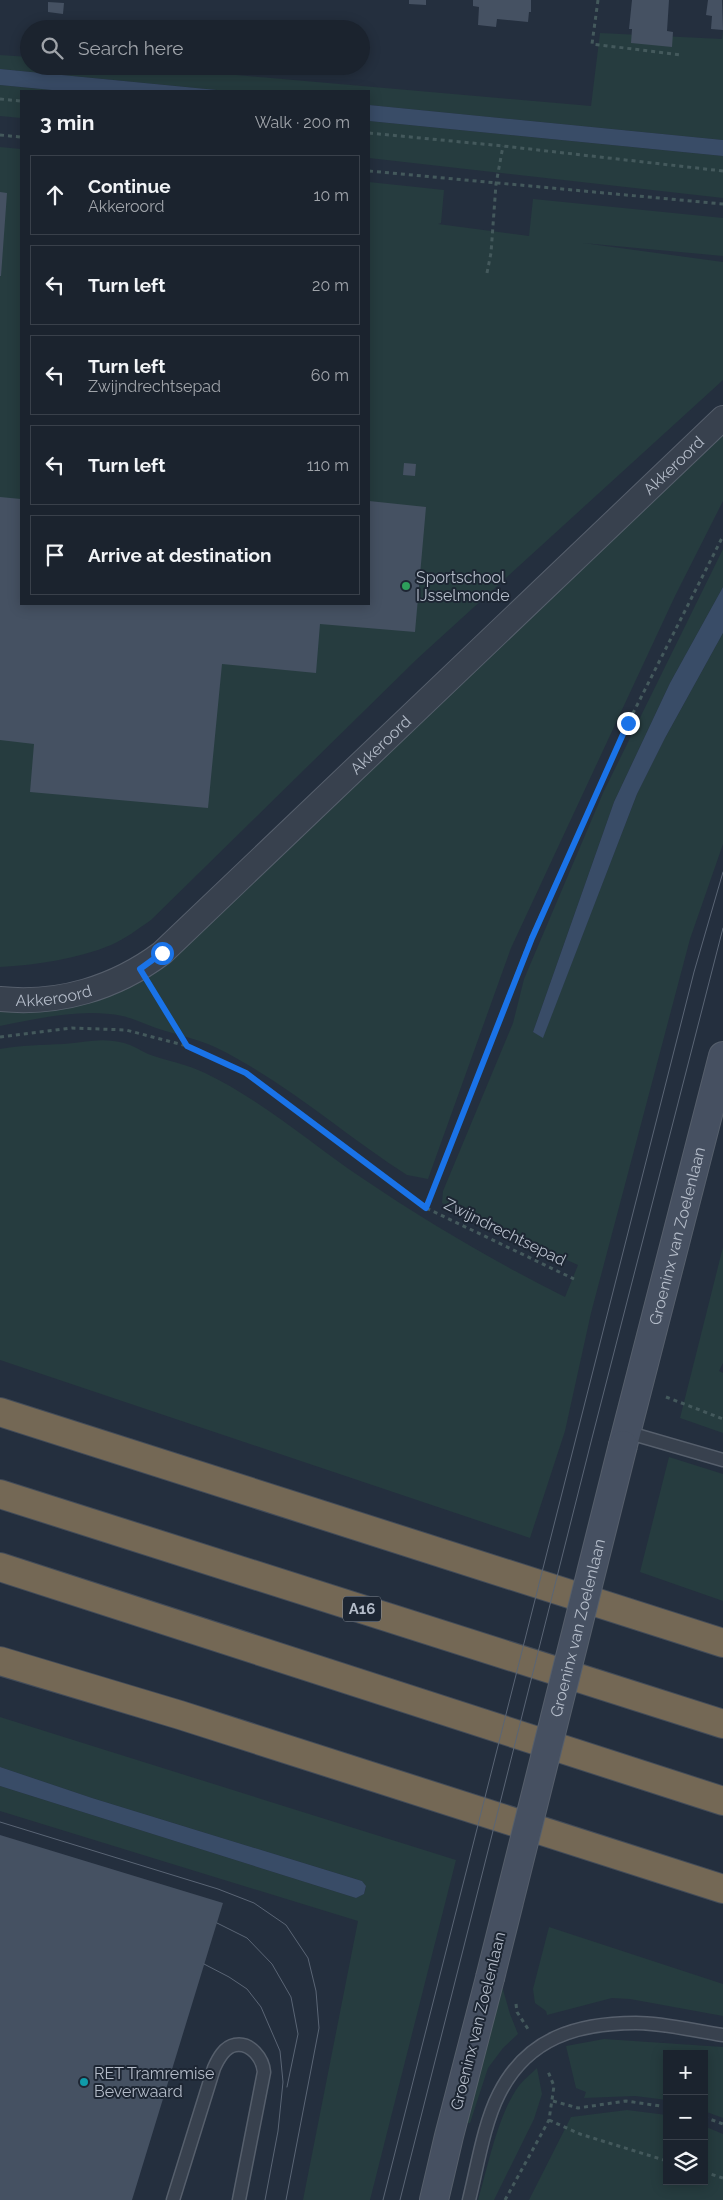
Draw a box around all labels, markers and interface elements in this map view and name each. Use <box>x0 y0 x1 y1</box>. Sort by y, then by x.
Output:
search box <box>20 20 370 75</box>
icon: search <box>38 34 66 62</box>
text: Search here <box>78 37 184 59</box>
text: 3 min <box>40 110 94 135</box>
text: Walk · 200 m <box>255 113 350 132</box>
text: Continue <box>88 175 171 197</box>
icon: ahead <box>41 181 69 209</box>
text: 10 m <box>314 186 349 205</box>
text: Akkeroord <box>88 197 164 216</box>
icon: left <box>41 271 69 299</box>
text: Turn left <box>88 274 165 296</box>
text: 20 m <box>312 276 349 295</box>
text: Turn left <box>88 355 165 377</box>
icon: left <box>41 361 69 389</box>
text: 60 m <box>311 366 349 385</box>
text: Zwijndrechtsepad <box>88 377 221 396</box>
street label: Akkeroord <box>639 432 708 499</box>
icon: left <box>41 451 69 479</box>
text: Turn left <box>88 454 165 476</box>
text: 110 m <box>307 456 349 475</box>
icon: arrive <box>41 541 69 569</box>
text: Arrive at destination <box>88 544 272 566</box>
place label: Sportschool IJsselmonde <box>416 568 510 605</box>
marker: Sportschool IJsselmonde <box>400 580 412 592</box>
street label: Akkeroord <box>346 711 415 778</box>
route end <box>617 712 640 735</box>
route start <box>151 942 174 965</box>
street label: Akkeroord <box>16 981 94 1010</box>
street label: Groeninx van Zoelenlaan <box>645 1145 709 1327</box>
street label: Zwijndrechtsepad <box>441 1194 569 1270</box>
street label: Groeninx van Zoelenlaan <box>546 1537 609 1719</box>
road number: A16 <box>343 1596 381 1622</box>
street label: Groeninx van Zoelenlaan <box>447 1930 509 2112</box>
map controls <box>663 2050 708 2185</box>
button: + <box>663 2050 708 2095</box>
place label: RET Tramremise Beverwaard <box>94 2064 215 2101</box>
marker: RET Tramremise Beverwaard <box>78 2076 90 2088</box>
button: − <box>663 2095 708 2140</box>
button: layers <box>663 2140 708 2185</box>

